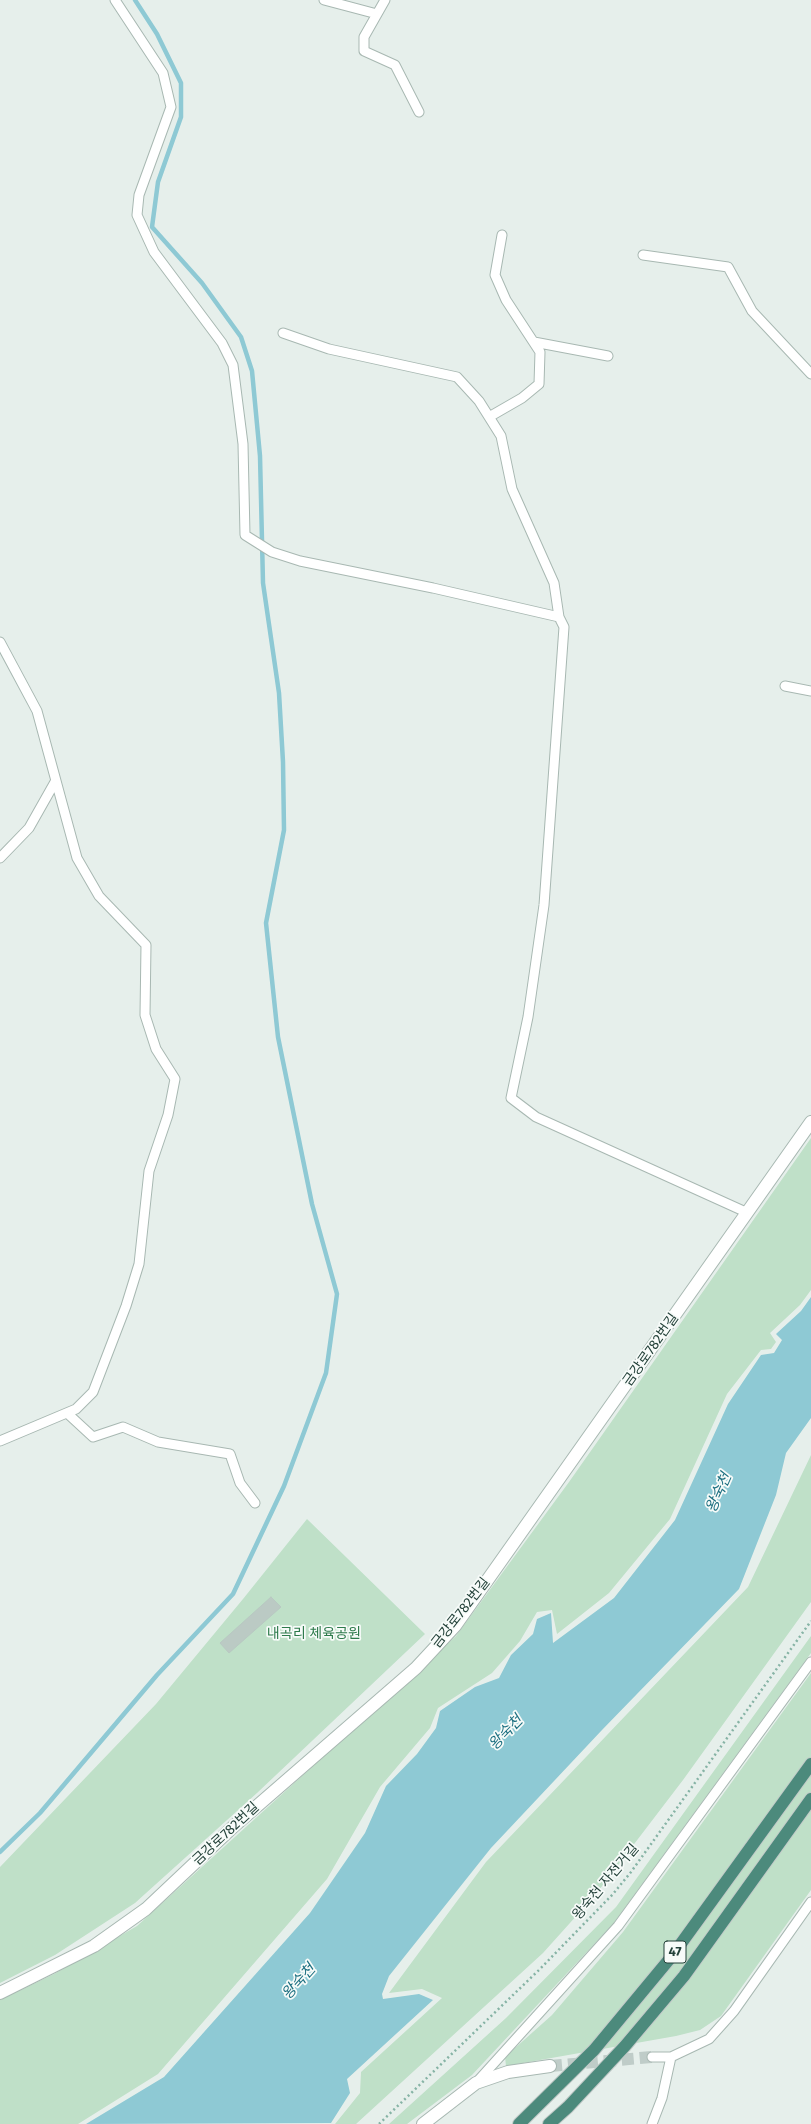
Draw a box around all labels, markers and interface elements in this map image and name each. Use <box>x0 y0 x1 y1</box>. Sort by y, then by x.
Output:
street label: 금강로782번길 <box>620 1310 682 1390</box>
water label: 왕숙천 <box>702 1470 736 1516</box>
street label: 금강로782번길 <box>428 1574 494 1652</box>
park label: 내곡리 체육공원 <box>267 1626 361 1642</box>
water label: 왕숙천 <box>485 1712 527 1754</box>
street label: 금강로782번길 <box>189 1799 263 1869</box>
street label: 왕숙천 자전거길 <box>569 1841 643 1923</box>
road number: 47 <box>664 1941 686 1963</box>
water label: 왕숙천 <box>278 1961 320 2003</box>

